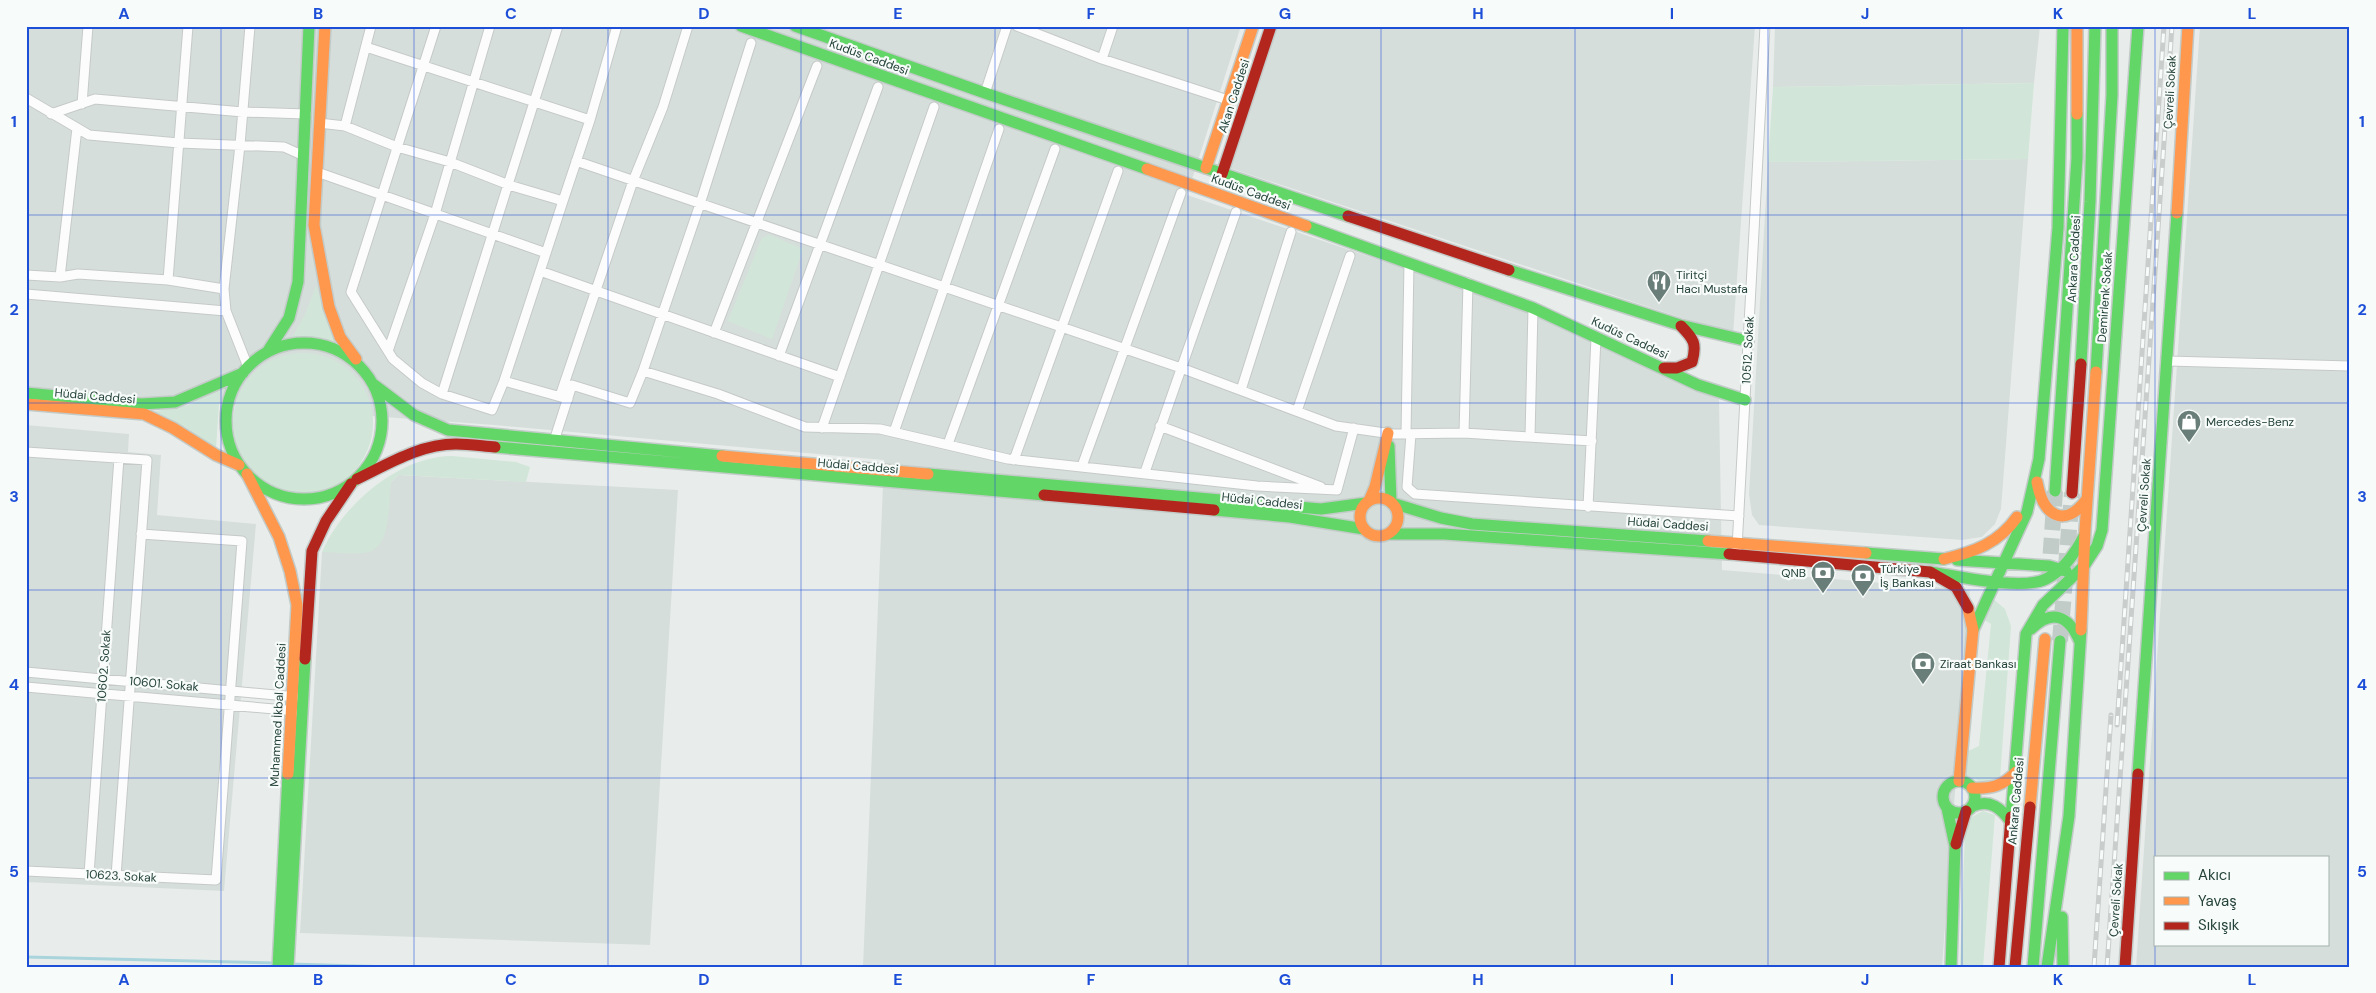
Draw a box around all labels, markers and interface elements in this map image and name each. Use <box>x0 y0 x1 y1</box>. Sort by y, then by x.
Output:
text: A <box>118 3 130 24</box>
text: B <box>313 3 323 24</box>
text: C <box>505 3 517 24</box>
text: D <box>698 3 710 24</box>
text: E <box>893 3 903 24</box>
text: F <box>1087 3 1096 24</box>
text: G <box>1279 3 1291 24</box>
text: H <box>1472 3 1484 24</box>
text: I <box>1670 3 1674 24</box>
text: J <box>1861 3 1869 24</box>
text: K <box>2053 3 2064 24</box>
text: L <box>2248 3 2257 24</box>
street label: Kudüs Caddesi <box>827 35 911 79</box>
street label: Çevreli Sokak <box>2160 55 2180 129</box>
street label: Akan Caddesi <box>1215 57 1253 135</box>
text: 1 <box>11 111 17 132</box>
text: 1 <box>2359 111 2365 132</box>
street label: Kudüs Caddesi <box>1209 170 1293 214</box>
street label: Ankara Caddesi <box>2064 215 2084 303</box>
street label: Demirlenk Sokak <box>2094 251 2116 343</box>
place label: Tiritçi Hacı Mustafa <box>1676 267 1748 297</box>
restaurant icon: Tiritçi Hacı Mustafa <box>1646 269 1672 303</box>
text: 2 <box>9 299 19 320</box>
text: 2 <box>2357 299 2367 320</box>
street label: Kudüs Caddesi <box>1589 313 1671 363</box>
street label: 10512. Sokak <box>1738 316 1758 384</box>
street label: Hüdai Caddesi <box>54 384 136 408</box>
shop icon: Mercedes-Benz <box>2176 409 2202 443</box>
place label: Mercedes-Benz <box>2206 414 2294 430</box>
street label: Hüdai Caddesi <box>817 454 899 478</box>
street label: Çevreli Sokak <box>2133 458 2155 532</box>
text: 3 <box>9 486 19 507</box>
text: 3 <box>2357 486 2367 507</box>
street label: Hüdai Caddesi <box>1221 489 1303 513</box>
street label: Hüdai Caddesi <box>1627 513 1709 535</box>
bank icon: QNB <box>1810 560 1836 594</box>
place label: Türkiye İş Bankası <box>1880 561 1934 591</box>
bank icon: Türkiye İş Bankası <box>1850 563 1876 597</box>
place label: QNB <box>1781 565 1806 581</box>
street label: 10602. Sokak <box>93 629 115 703</box>
street label: Muhammed İkbal Caddesi <box>266 643 290 787</box>
bank icon: Ziraat Bankası <box>1910 651 1936 685</box>
place label: Ziraat Bankası <box>1940 656 2016 672</box>
street label: 10601. Sokak <box>129 673 199 695</box>
text: 4 <box>9 674 19 695</box>
text: 4 <box>2357 674 2367 695</box>
street label: Ankara Caddesi <box>2004 757 2028 845</box>
legend <box>2154 856 2328 946</box>
text: 5 <box>9 861 19 882</box>
text: 5 <box>2357 861 2367 882</box>
street label: Çevreli Sokak <box>2105 863 2127 937</box>
text: Akıcı <box>2198 865 2231 885</box>
street label: 10623. Sokak <box>85 866 157 886</box>
text: Yavaş <box>2198 891 2237 911</box>
text: Sıkışık <box>2198 915 2240 935</box>
text: A <box>118 969 130 990</box>
text: B <box>313 969 323 990</box>
text: C <box>505 969 517 990</box>
text: D <box>698 969 710 990</box>
text: E <box>893 969 903 990</box>
text: F <box>1087 969 1096 990</box>
text: G <box>1279 969 1291 990</box>
text: H <box>1472 969 1484 990</box>
text: I <box>1670 969 1674 990</box>
text: J <box>1861 969 1869 990</box>
text: K <box>2053 969 2064 990</box>
text: L <box>2248 969 2257 990</box>

